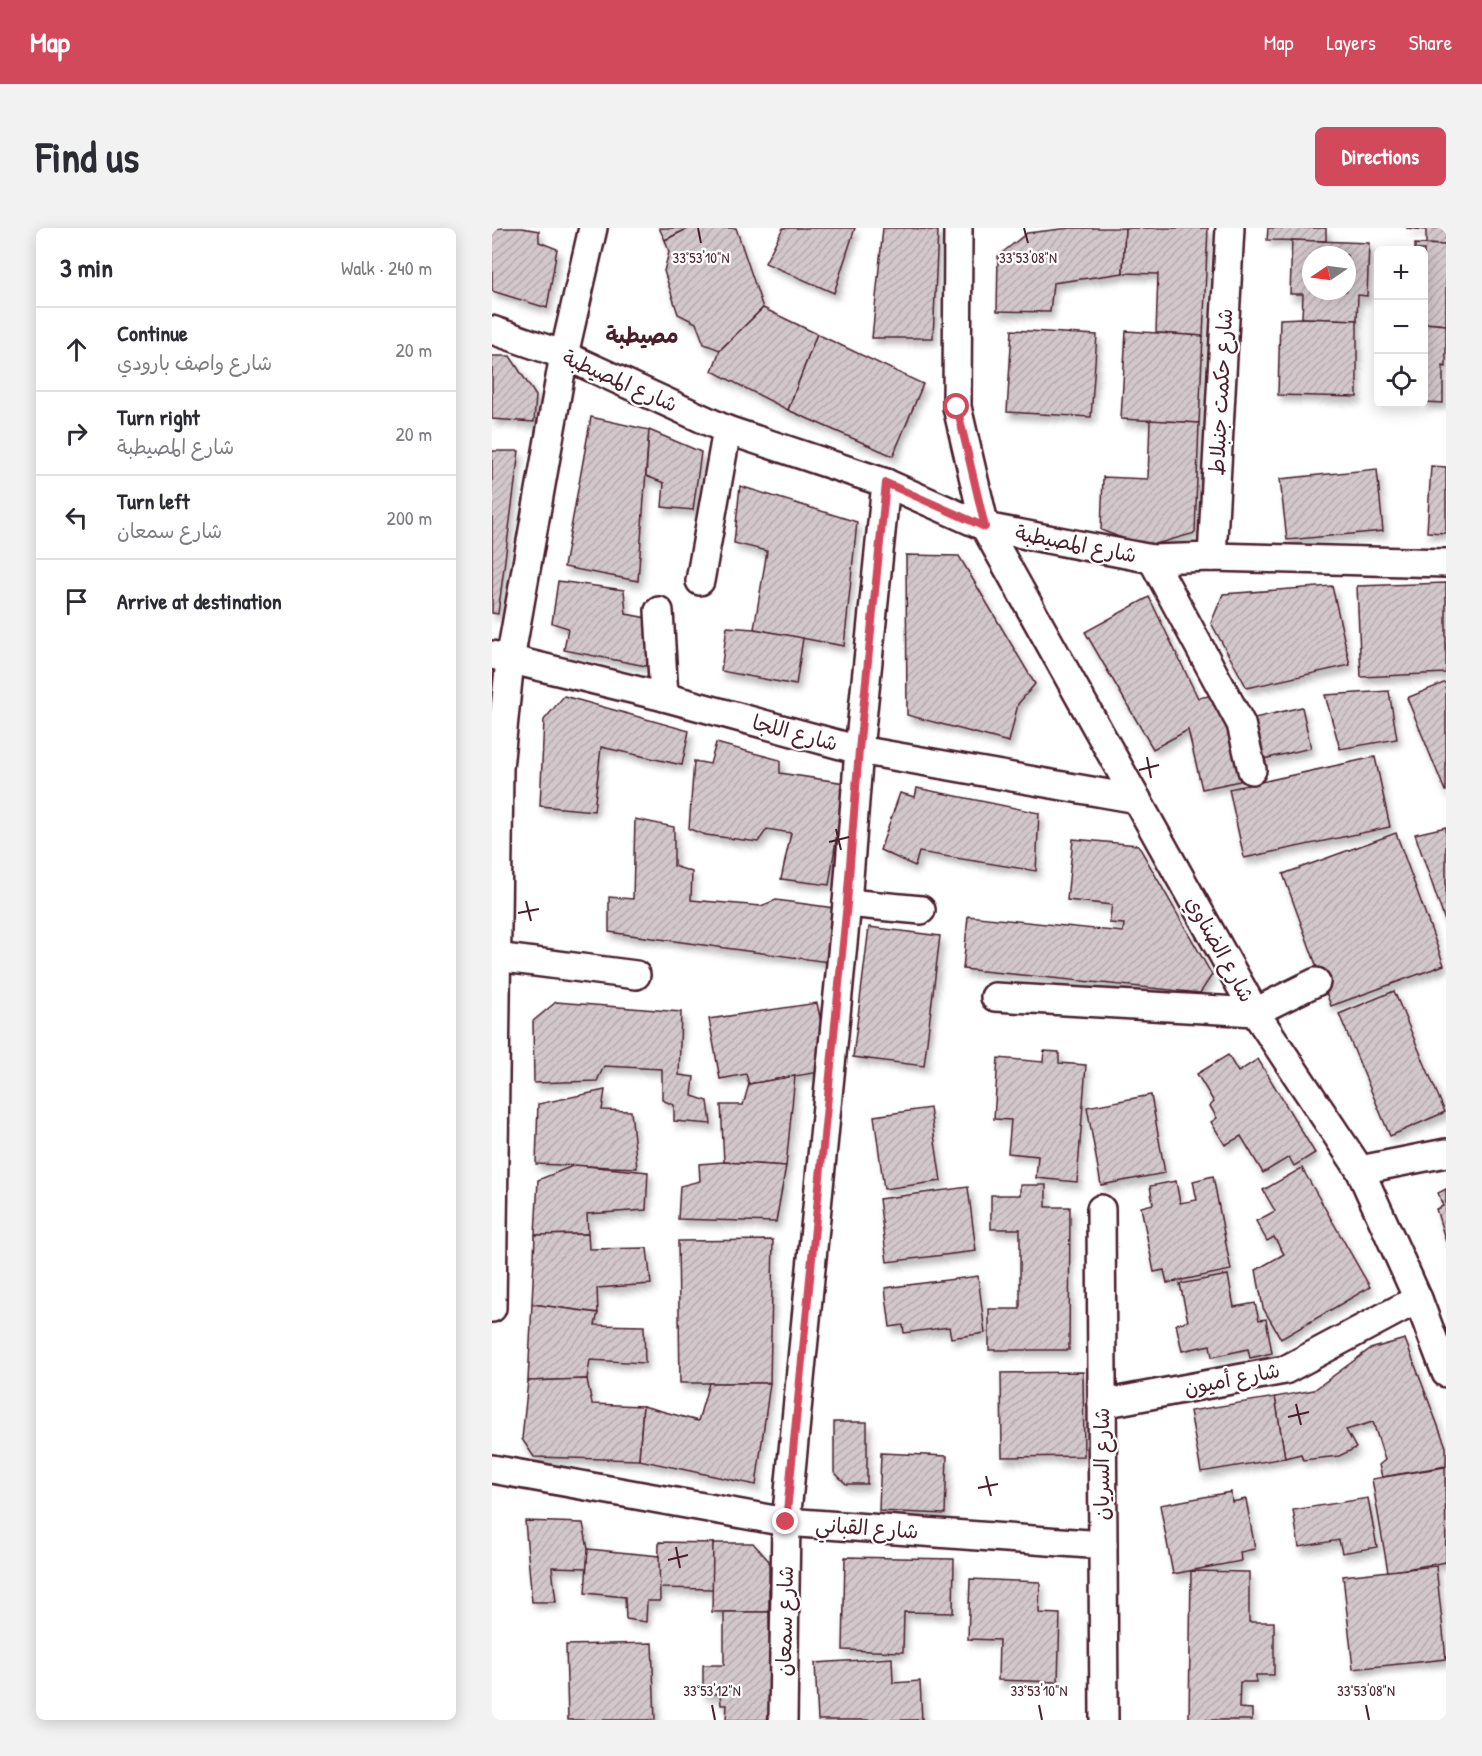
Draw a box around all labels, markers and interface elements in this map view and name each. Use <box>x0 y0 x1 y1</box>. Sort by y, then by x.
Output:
text: Map <box>30 23 70 61</box>
text: Map <box>1264 28 1293 57</box>
text: Layers <box>1326 28 1376 57</box>
text: Share <box>1409 28 1452 57</box>
button: Directions <box>1315 127 1446 186</box>
text: Find us <box>36 128 139 185</box>
north arrow <box>1302 246 1356 300</box>
map controls <box>1374 246 1428 408</box>
button: + <box>1374 246 1428 300</box>
text: 33°53'10"N <box>672 247 730 268</box>
text: 33°53'08"N <box>999 247 1057 268</box>
text: 3 min <box>60 250 113 285</box>
text: Walk · 240 m <box>341 254 432 281</box>
button: − <box>1374 300 1428 354</box>
street label: شارع حكمت جنبلاط <box>1202 308 1240 476</box>
text: Continue <box>117 318 188 348</box>
district label: مصيطبة <box>605 320 679 350</box>
icon: ahead <box>60 333 93 366</box>
text: 20 m <box>395 336 432 363</box>
street label: شارع المصيطبة <box>558 342 682 420</box>
text: شارع واصف بارودي <box>117 349 272 376</box>
button: locate <box>1374 354 1428 408</box>
route start <box>943 393 969 419</box>
text: Turn right <box>117 402 200 432</box>
icon: right <box>60 417 93 450</box>
text: 20 m <box>395 420 432 447</box>
text: شارع المصيطبة <box>117 433 234 460</box>
text: Turn left <box>117 486 190 516</box>
icon: left <box>60 501 93 534</box>
text: 200 m <box>387 504 432 531</box>
text: شارع سمعان <box>117 517 222 544</box>
street label: شارع المصيطبة <box>1013 518 1139 570</box>
icon: arrive <box>60 585 93 618</box>
text: Arrive at destination <box>117 586 282 616</box>
street label: شارع اللجا <box>749 707 841 759</box>
street label: شارع الضناوي <box>1178 890 1262 1008</box>
street label: شارع أميون <box>1181 1355 1283 1403</box>
street label: شارع السريان <box>1087 1407 1117 1521</box>
route end <box>772 1508 798 1534</box>
street label: شارع القباني <box>814 1509 919 1551</box>
street label: شارع سمعان <box>769 1565 801 1677</box>
text: 33°53'12"N <box>683 1680 741 1701</box>
text: 33°53'10"N <box>1010 1680 1068 1701</box>
text: 33°53'08"N <box>1337 1680 1395 1701</box>

